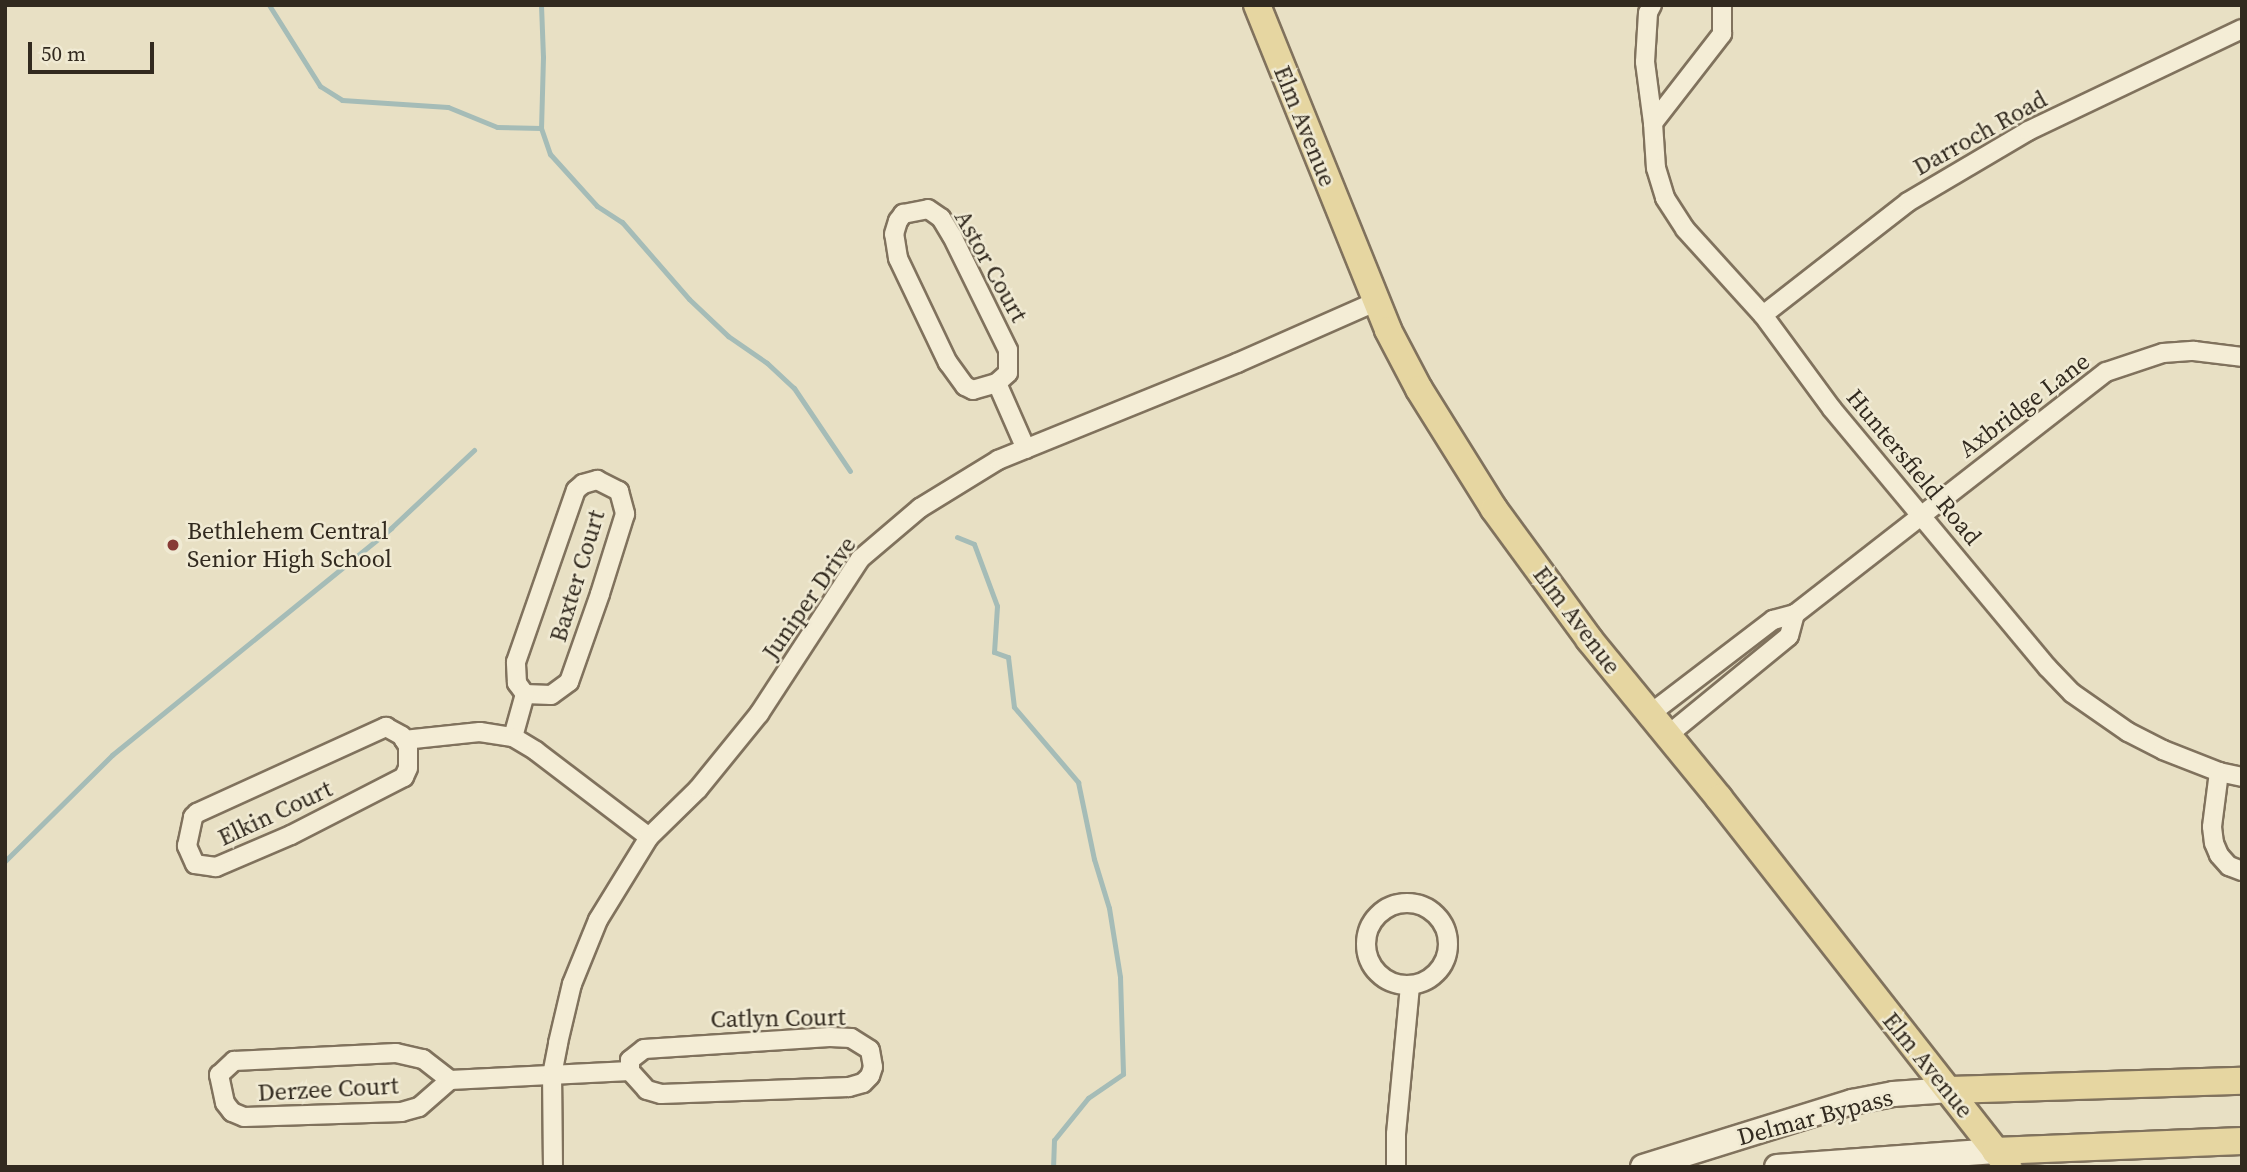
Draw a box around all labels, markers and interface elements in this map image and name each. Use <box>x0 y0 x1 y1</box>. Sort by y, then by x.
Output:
scale bar <box>32 28 158 72</box>
text: 50 m <box>41 39 86 68</box>
street label: Elm Avenue <box>1268 61 1342 191</box>
street label: Darroch Road <box>1908 84 2052 182</box>
street label: Astor Court <box>948 205 1034 327</box>
street label: Axbridge Lane <box>1953 346 2095 464</box>
street label: Huntersfield Road <box>1840 383 1988 551</box>
street label: Baxter Court <box>543 507 611 645</box>
place label: Bethlehem Central Senior High School <box>187 517 392 573</box>
street label: Juniper Drive <box>756 531 862 665</box>
marker: Bethlehem Central Senior High School <box>165 537 181 553</box>
street label: Elm Avenue <box>1527 560 1627 680</box>
street label: Elkin Court <box>213 774 337 852</box>
street label: Catlyn Court <box>710 1002 846 1034</box>
street label: Elm Avenue <box>1877 1006 1979 1124</box>
street label: Derzee Court <box>257 1071 399 1107</box>
street label: Delmar Bypass <box>1734 1082 1896 1152</box>

